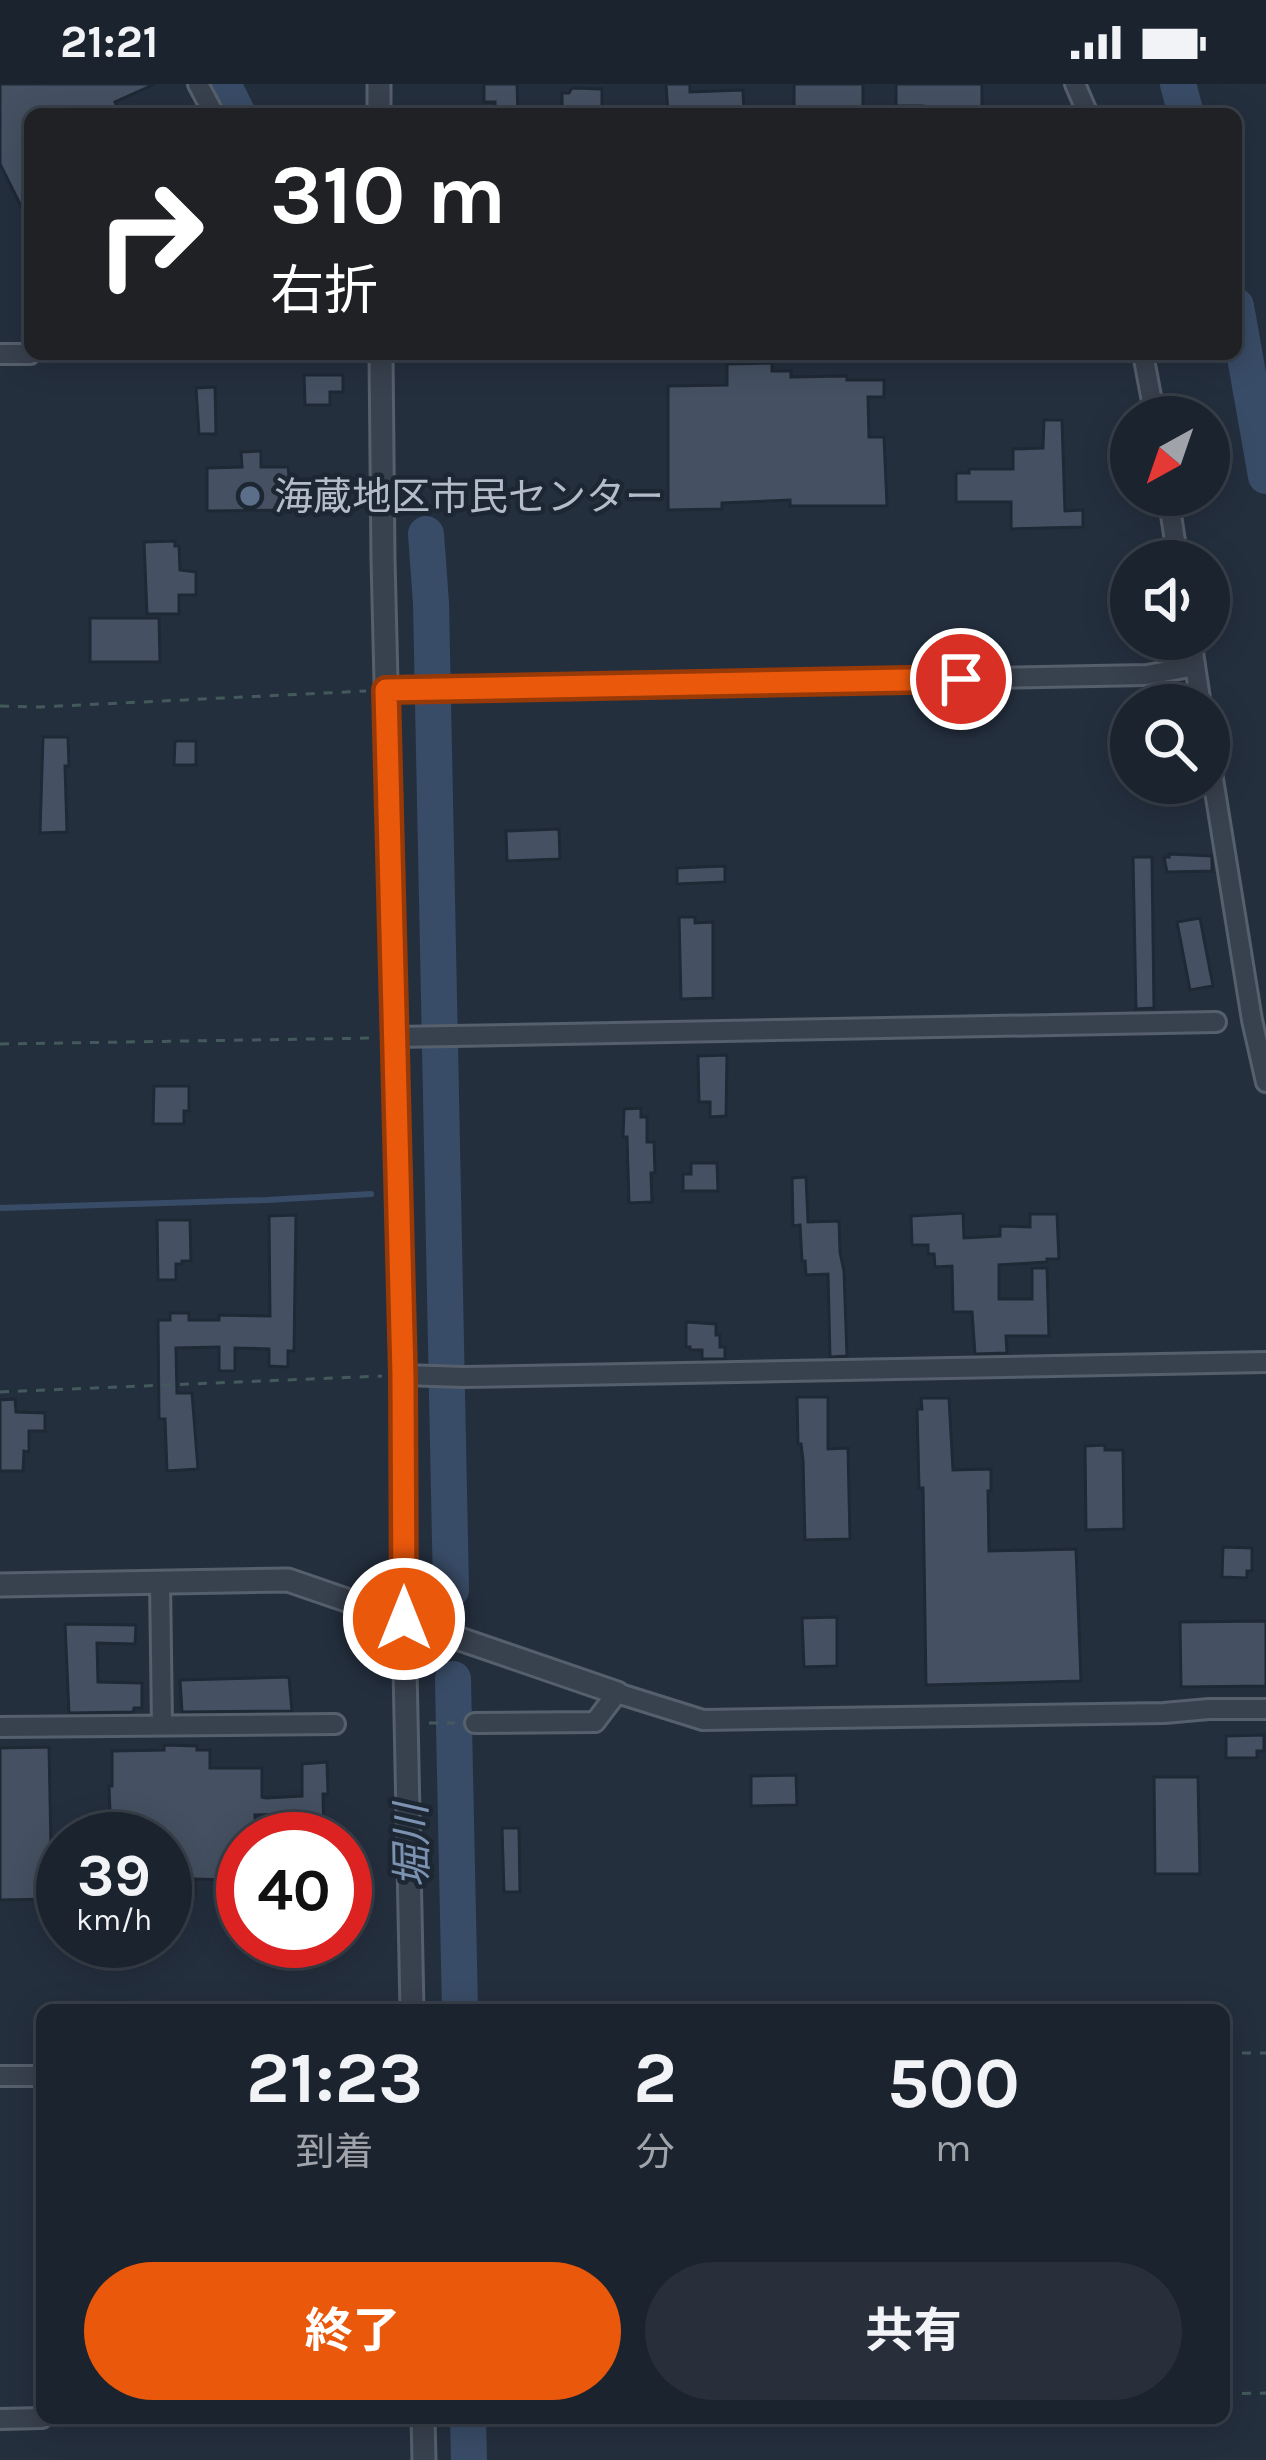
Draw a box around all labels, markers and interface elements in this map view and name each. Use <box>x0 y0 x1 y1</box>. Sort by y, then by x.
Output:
text: 21:21 <box>60 16 159 68</box>
text: 310 m <box>270 146 506 244</box>
icon: right <box>72 156 228 312</box>
text: 右折 <box>270 259 378 323</box>
north arrow <box>1110 396 1230 516</box>
map controls <box>1110 396 1230 804</box>
place label: 海蔵地区市民センター <box>274 474 664 520</box>
marker: 海蔵地区市民センター <box>237 483 263 509</box>
button: sound <box>1110 540 1230 660</box>
pin <box>910 628 1012 730</box>
icon: arrive <box>928 646 994 712</box>
button: search <box>1110 684 1230 804</box>
position arrow <box>341 1556 467 1682</box>
water label: 堀川 <box>386 1800 438 1888</box>
speed limit sign: 40 <box>216 1812 372 1968</box>
text: 39 <box>77 1840 151 1910</box>
text: km/h <box>76 1902 152 1938</box>
text: 21:23 <box>246 2036 423 2120</box>
text: 2 <box>633 2036 677 2120</box>
text: 500 <box>887 2041 1020 2125</box>
text: m <box>935 2125 972 2171</box>
text: 到着 <box>296 2129 374 2175</box>
text: 分 <box>635 2129 674 2175</box>
button: 終了 <box>84 2262 621 2400</box>
button: 共有 <box>645 2262 1182 2400</box>

